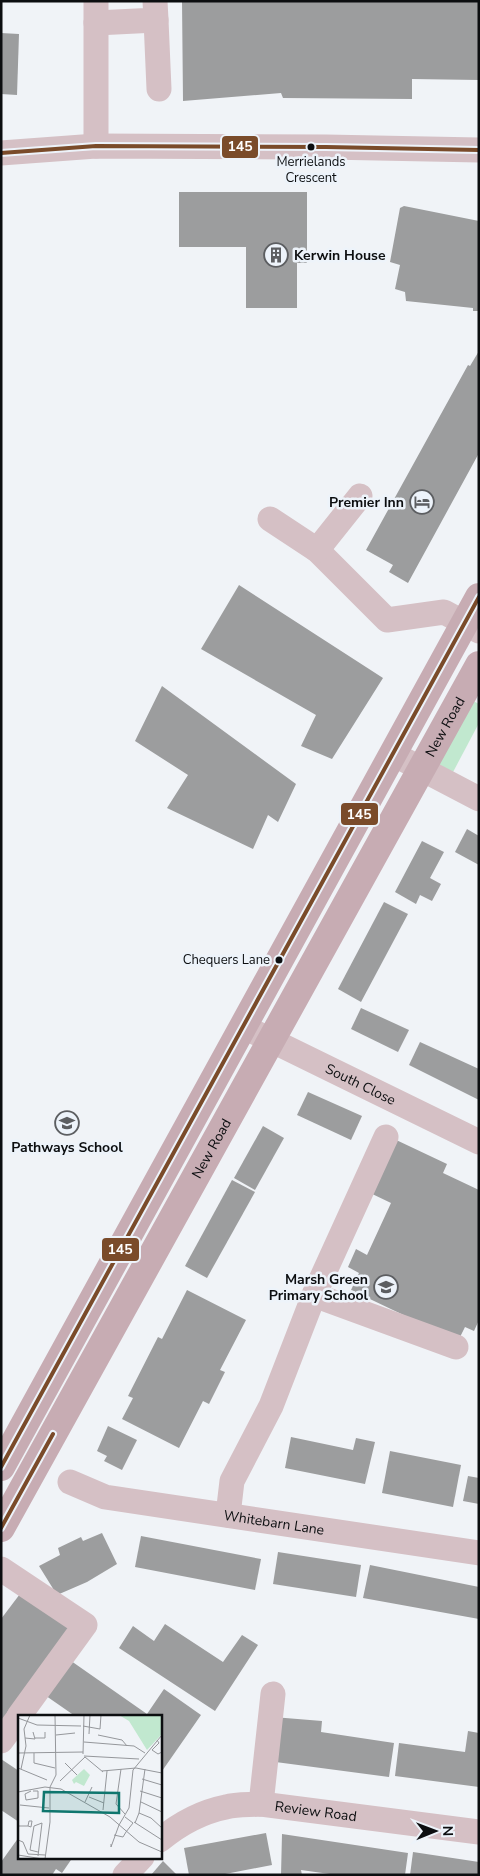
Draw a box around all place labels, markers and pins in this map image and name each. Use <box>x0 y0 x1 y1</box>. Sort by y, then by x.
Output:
marker: Merrielands Crescent <box>306 142 316 152</box>
place label: Merrielands Crescent <box>276 153 346 187</box>
building icon: Kerwin House <box>263 242 289 268</box>
place label: Kerwin House <box>294 246 386 265</box>
hotel icon: Premier Inn <box>409 489 435 515</box>
place label: Premier Inn <box>329 493 404 512</box>
place label: Chequers Lane <box>183 951 270 969</box>
marker: Chequers Lane <box>274 955 284 965</box>
school or university icon: Pathways School <box>54 1110 80 1136</box>
place label: Pathways School <box>11 1138 123 1157</box>
place label: Marsh Green Primary School <box>269 1270 369 1305</box>
school or university icon: Marsh Green Primary School <box>373 1274 399 1300</box>

